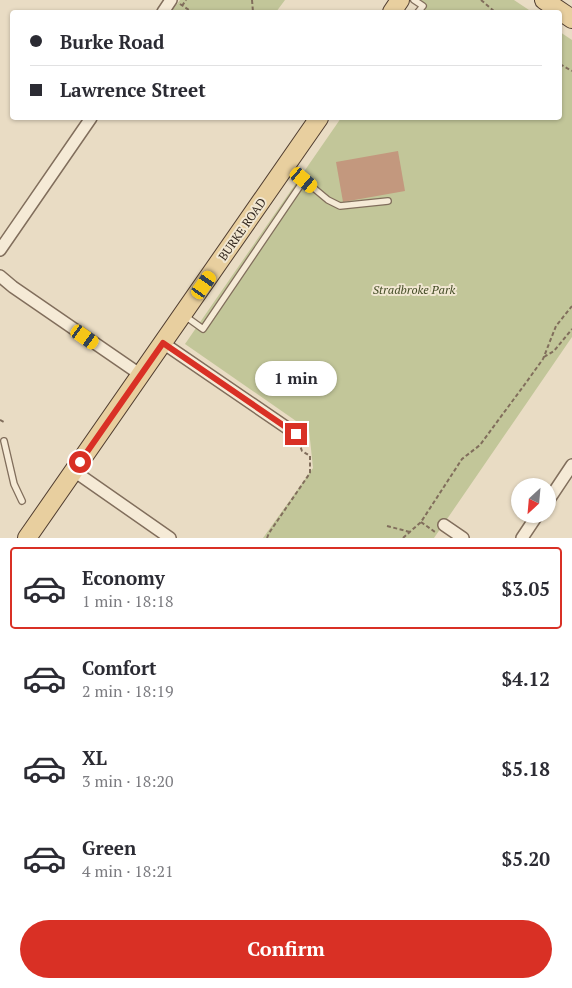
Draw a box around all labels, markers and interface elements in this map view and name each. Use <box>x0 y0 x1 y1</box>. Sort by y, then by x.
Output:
text: Burke Road <box>60 29 165 54</box>
text: Lawrence Street <box>60 77 206 102</box>
car <box>287 165 320 195</box>
street label: BURKE ROAD <box>215 195 269 263</box>
car <box>189 268 218 302</box>
park label: Stradbroke Park <box>373 282 455 297</box>
car <box>68 322 101 352</box>
callout: 1 min <box>255 362 337 396</box>
text: 1 min <box>274 367 318 389</box>
route end <box>285 423 307 445</box>
route start <box>69 451 91 473</box>
north arrow <box>511 478 556 522</box>
map controls <box>511 478 556 523</box>
text: Economy <box>82 565 165 590</box>
icon: car <box>22 566 67 611</box>
text: $3.05 <box>501 576 550 601</box>
text: 1 min · 18:18 <box>82 590 174 612</box>
text: Comfort <box>82 655 157 680</box>
icon: car <box>22 656 67 701</box>
text: $4.12 <box>501 666 550 691</box>
text: 2 min · 18:19 <box>82 680 174 702</box>
text: XL <box>82 745 107 770</box>
icon: car <box>22 746 67 791</box>
text: $5.18 <box>501 756 550 781</box>
text: 3 min · 18:20 <box>82 770 174 792</box>
text: Green <box>82 835 136 860</box>
icon: car <box>22 836 67 881</box>
text: $5.20 <box>501 846 550 871</box>
text: 4 min · 18:21 <box>82 860 174 882</box>
button: Confirm <box>20 920 552 978</box>

